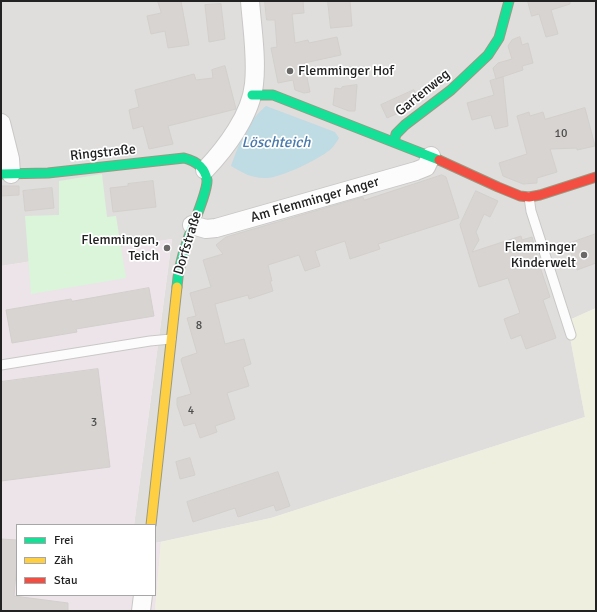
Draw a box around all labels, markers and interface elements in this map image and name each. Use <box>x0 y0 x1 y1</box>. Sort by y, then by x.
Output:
place label: Flemminger Hof <box>298 63 394 79</box>
marker: Flemminger Hof <box>285 66 295 76</box>
street label: Gartenweg <box>392 66 454 120</box>
house number: 10 <box>555 127 567 141</box>
water label: Löschteich <box>242 134 310 152</box>
street label: Ringstraße <box>69 141 137 165</box>
street label: Am Flemminger Anger <box>249 174 381 226</box>
street label: Dorfstraße <box>170 209 206 277</box>
place label: Flemmingen, Teich <box>81 232 159 264</box>
place label: Flemminger Kinderwelt <box>504 239 576 272</box>
marker: Flemmingen, Teich <box>162 243 172 253</box>
marker: Flemminger Kinderwelt <box>579 250 589 260</box>
house number: 8 <box>196 319 202 333</box>
house number: 4 <box>188 404 194 418</box>
house number: 3 <box>91 416 97 430</box>
legend <box>16 524 156 596</box>
text: Frei <box>54 533 73 548</box>
text: Zäh <box>54 553 73 568</box>
text: Stau <box>54 573 78 588</box>

